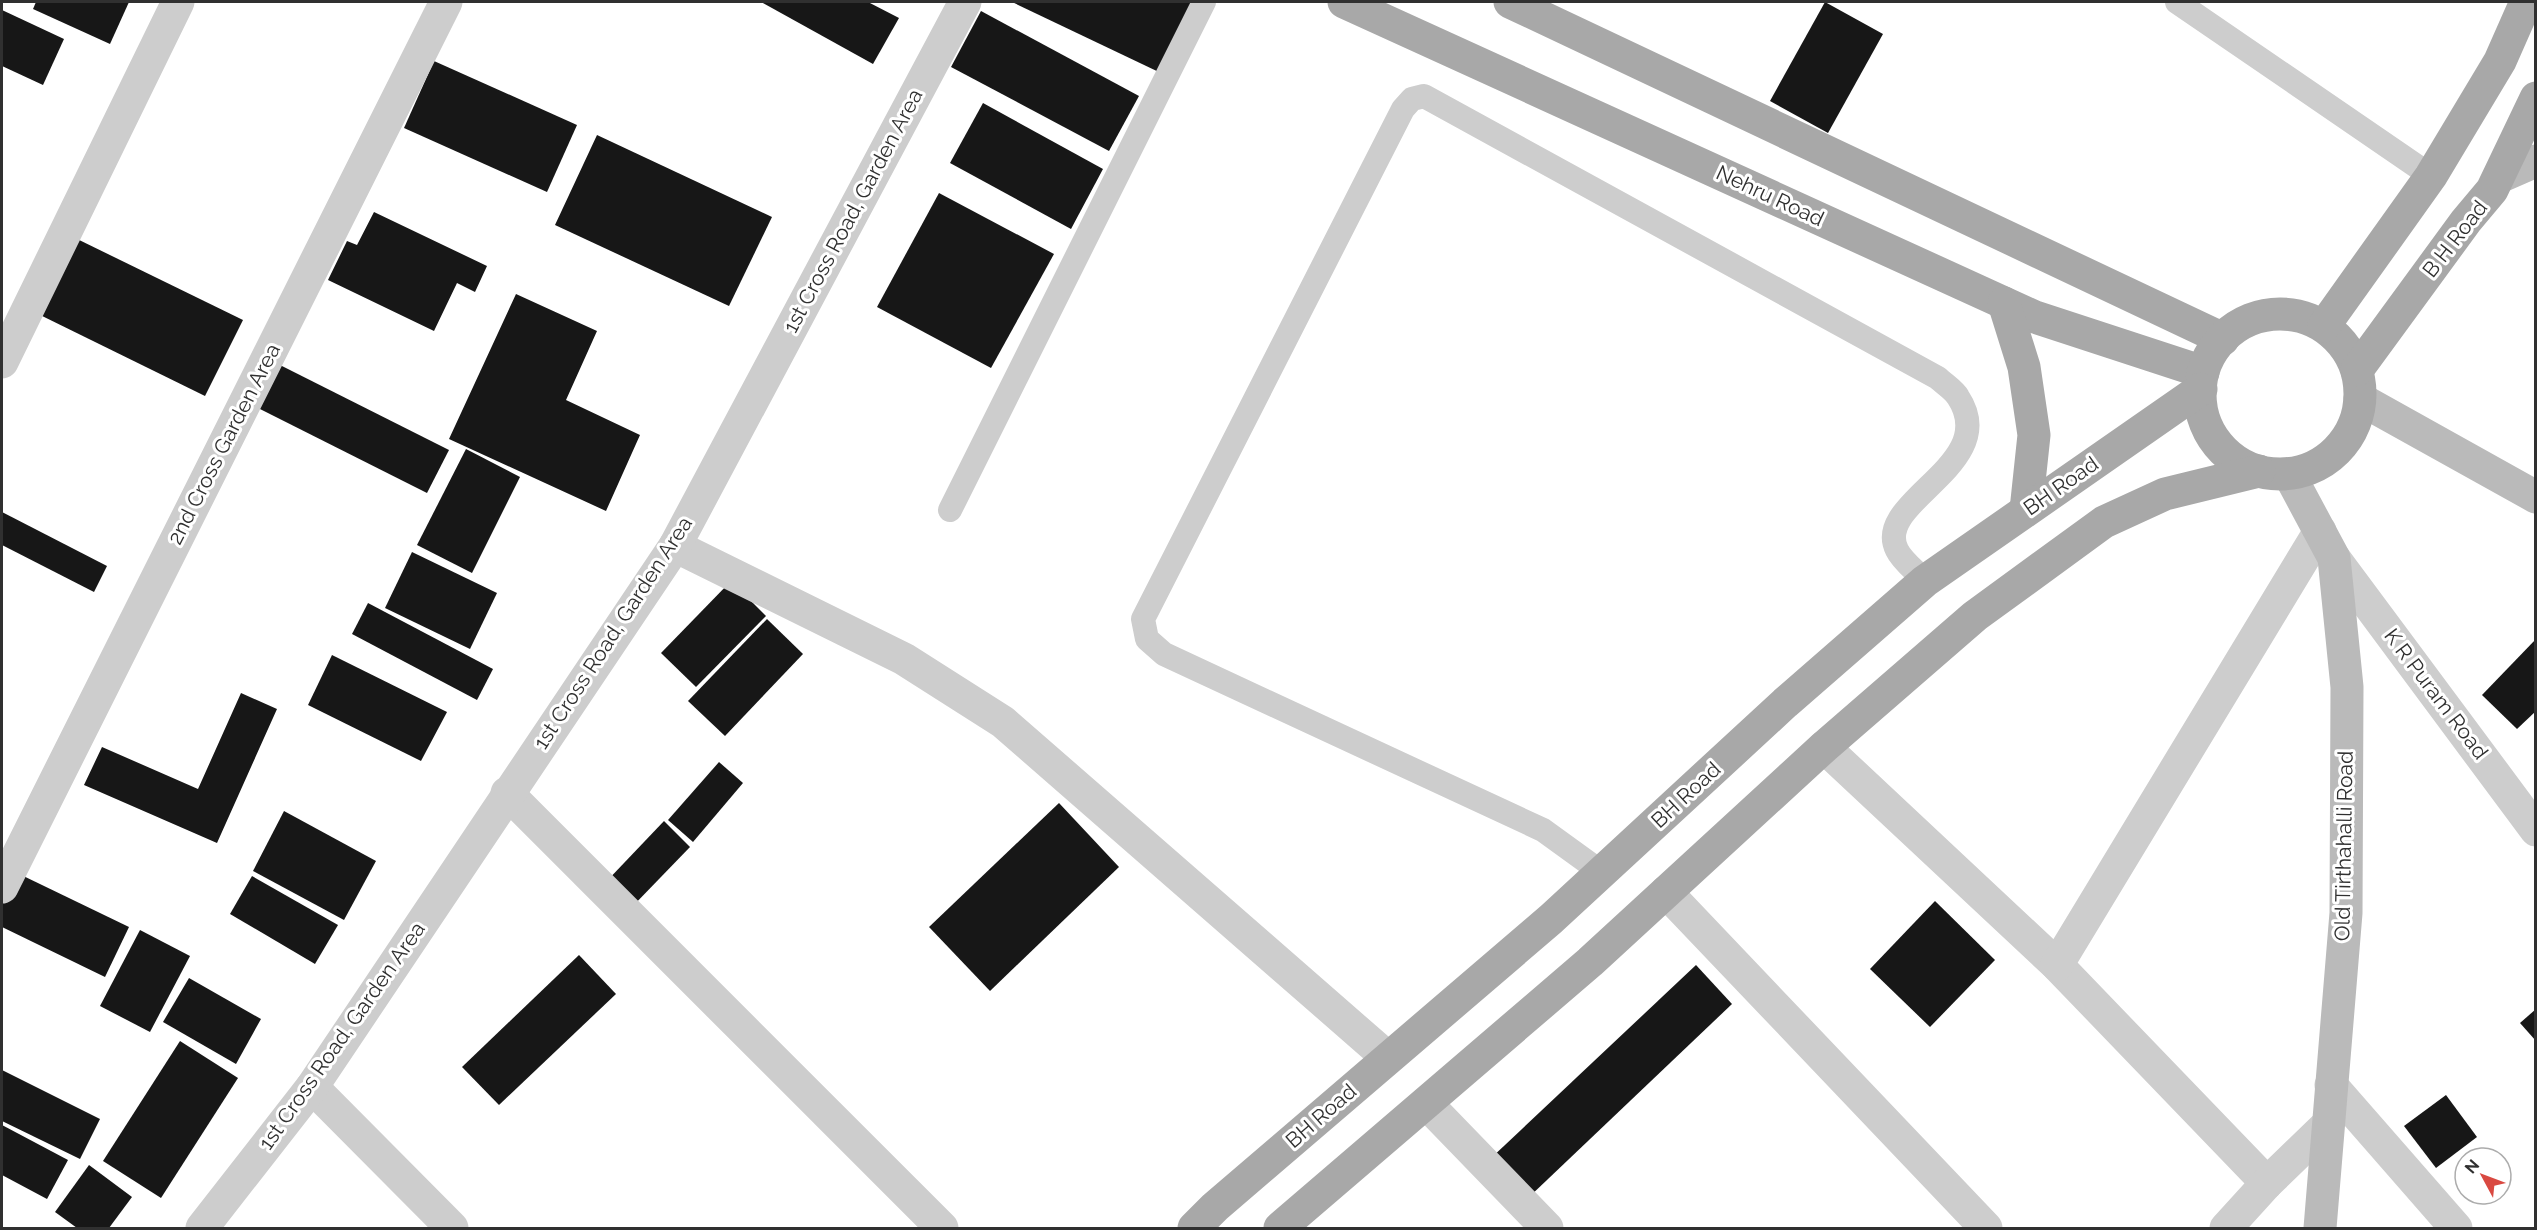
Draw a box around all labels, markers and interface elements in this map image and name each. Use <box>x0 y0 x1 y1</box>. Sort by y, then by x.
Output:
street label: 1st Cross Road, Garden Area <box>778 85 928 337</box>
street label: Nehru Road <box>1712 160 1828 231</box>
street label: B H Road <box>2417 195 2492 282</box>
street label: 2nd Cross Garden Area <box>162 339 285 548</box>
street label: BH Road <box>2019 451 2103 520</box>
street label: 1st Cross Road, Garden Area <box>528 512 697 754</box>
street label: K R Puram Road <box>2379 623 2494 764</box>
street label: Old Tirthahalli Road <box>2329 751 2358 941</box>
street label: BH Road <box>1646 756 1725 833</box>
street label: 1st Cross Road, Garden Area <box>253 917 430 1154</box>
street label: BH Road <box>1280 1078 1361 1153</box>
north arrow <box>2453 1146 2513 1206</box>
text: N <box>2461 1156 2483 1177</box>

